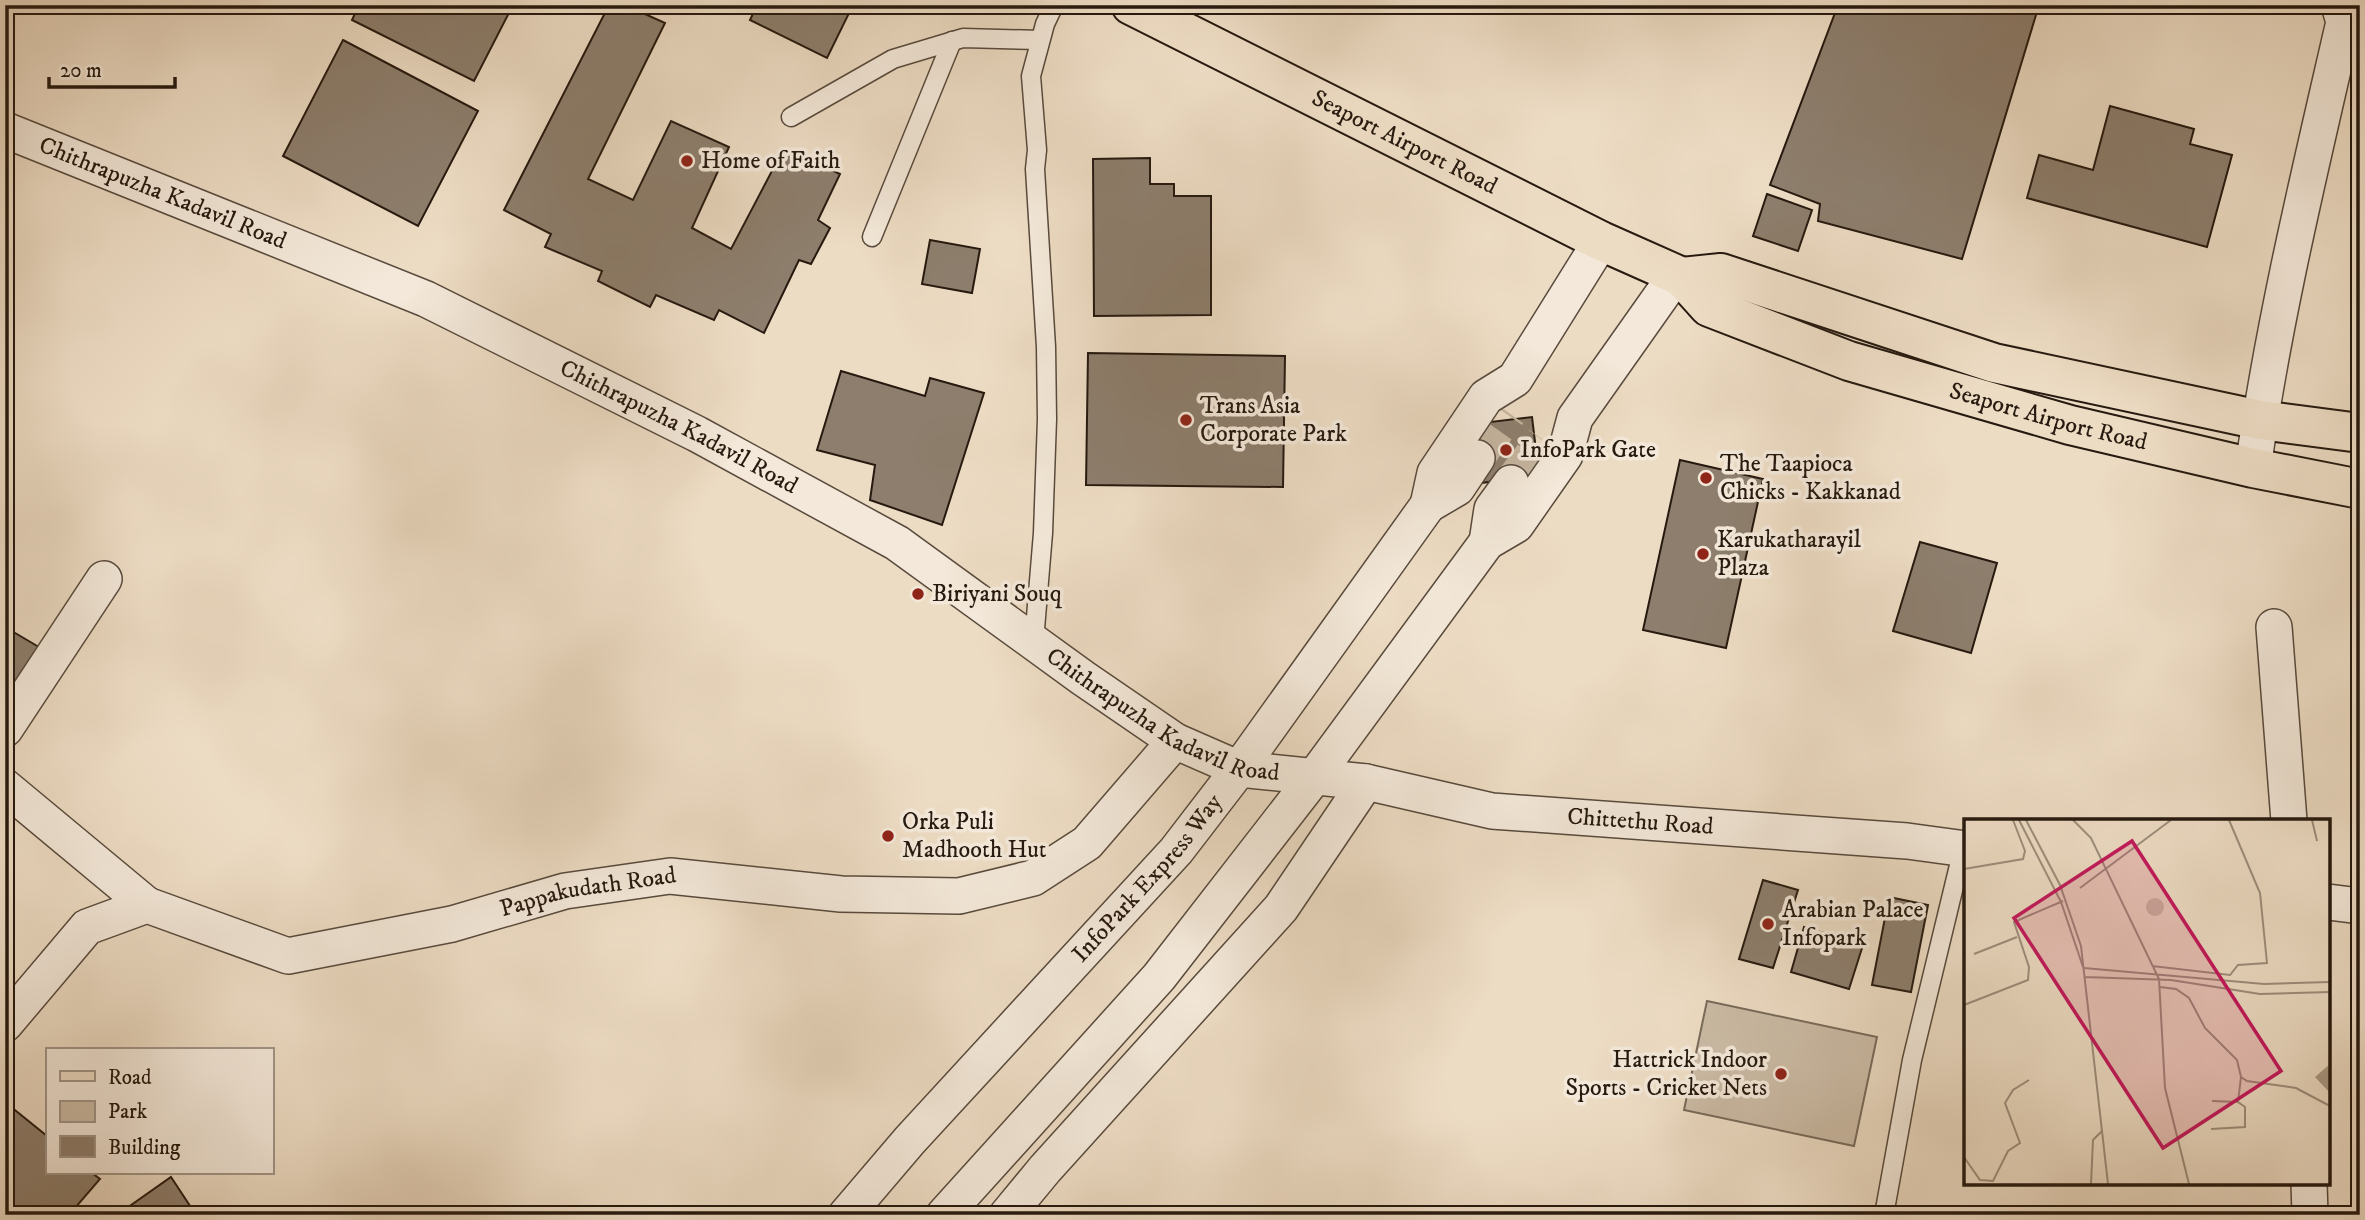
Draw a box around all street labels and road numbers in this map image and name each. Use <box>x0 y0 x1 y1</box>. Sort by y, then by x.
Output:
street label: Seaport Airport Road <box>1307 83 1502 201</box>
street label: Chithrapuzha Kadavil Road <box>35 130 291 256</box>
street label: Chithrapuzha Kadavil Road <box>555 353 803 501</box>
street label: Seaport Airport Road <box>1946 376 2150 458</box>
street label: Chithrapuzha Kadavil Road <box>1040 641 1281 788</box>
street label: InfoPark Express Way <box>1066 788 1230 969</box>
street label: Chittethu Road <box>1566 801 1714 842</box>
street label: Pappakudath Road <box>496 860 678 924</box>

